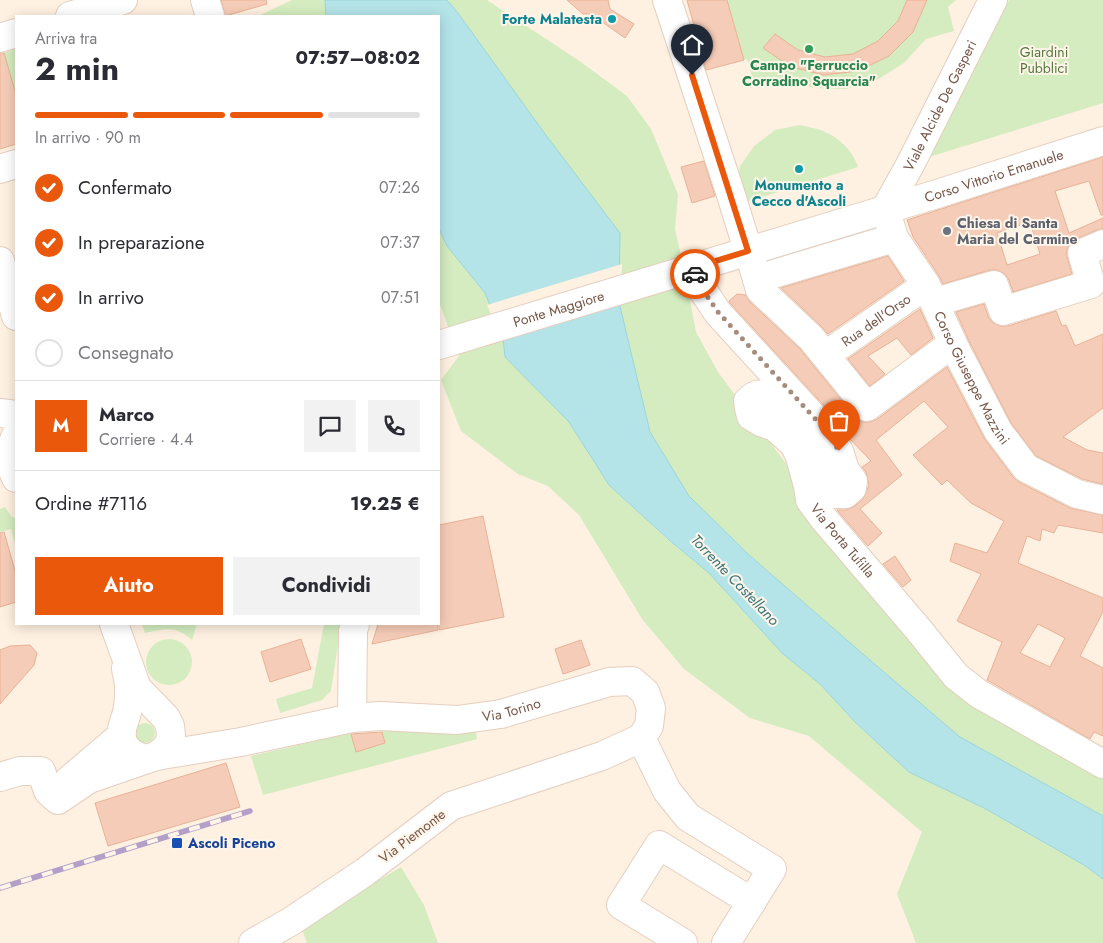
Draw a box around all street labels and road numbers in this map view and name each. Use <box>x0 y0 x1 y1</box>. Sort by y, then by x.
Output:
street label: Viale Alcide De Gasperi <box>898 37 981 175</box>
street label: Corso Vittorio Emanuele <box>922 144 1066 207</box>
street label: Ponte Maggiore <box>511 285 607 332</box>
street label: Rua dell'Orso <box>837 289 915 351</box>
street label: Corso Giuseppe Mazzini <box>929 308 1015 449</box>
street label: Via Porta Tufilla <box>806 499 880 582</box>
street label: Via Torino <box>481 693 543 726</box>
street label: Via Piemonte <box>375 804 449 868</box>

